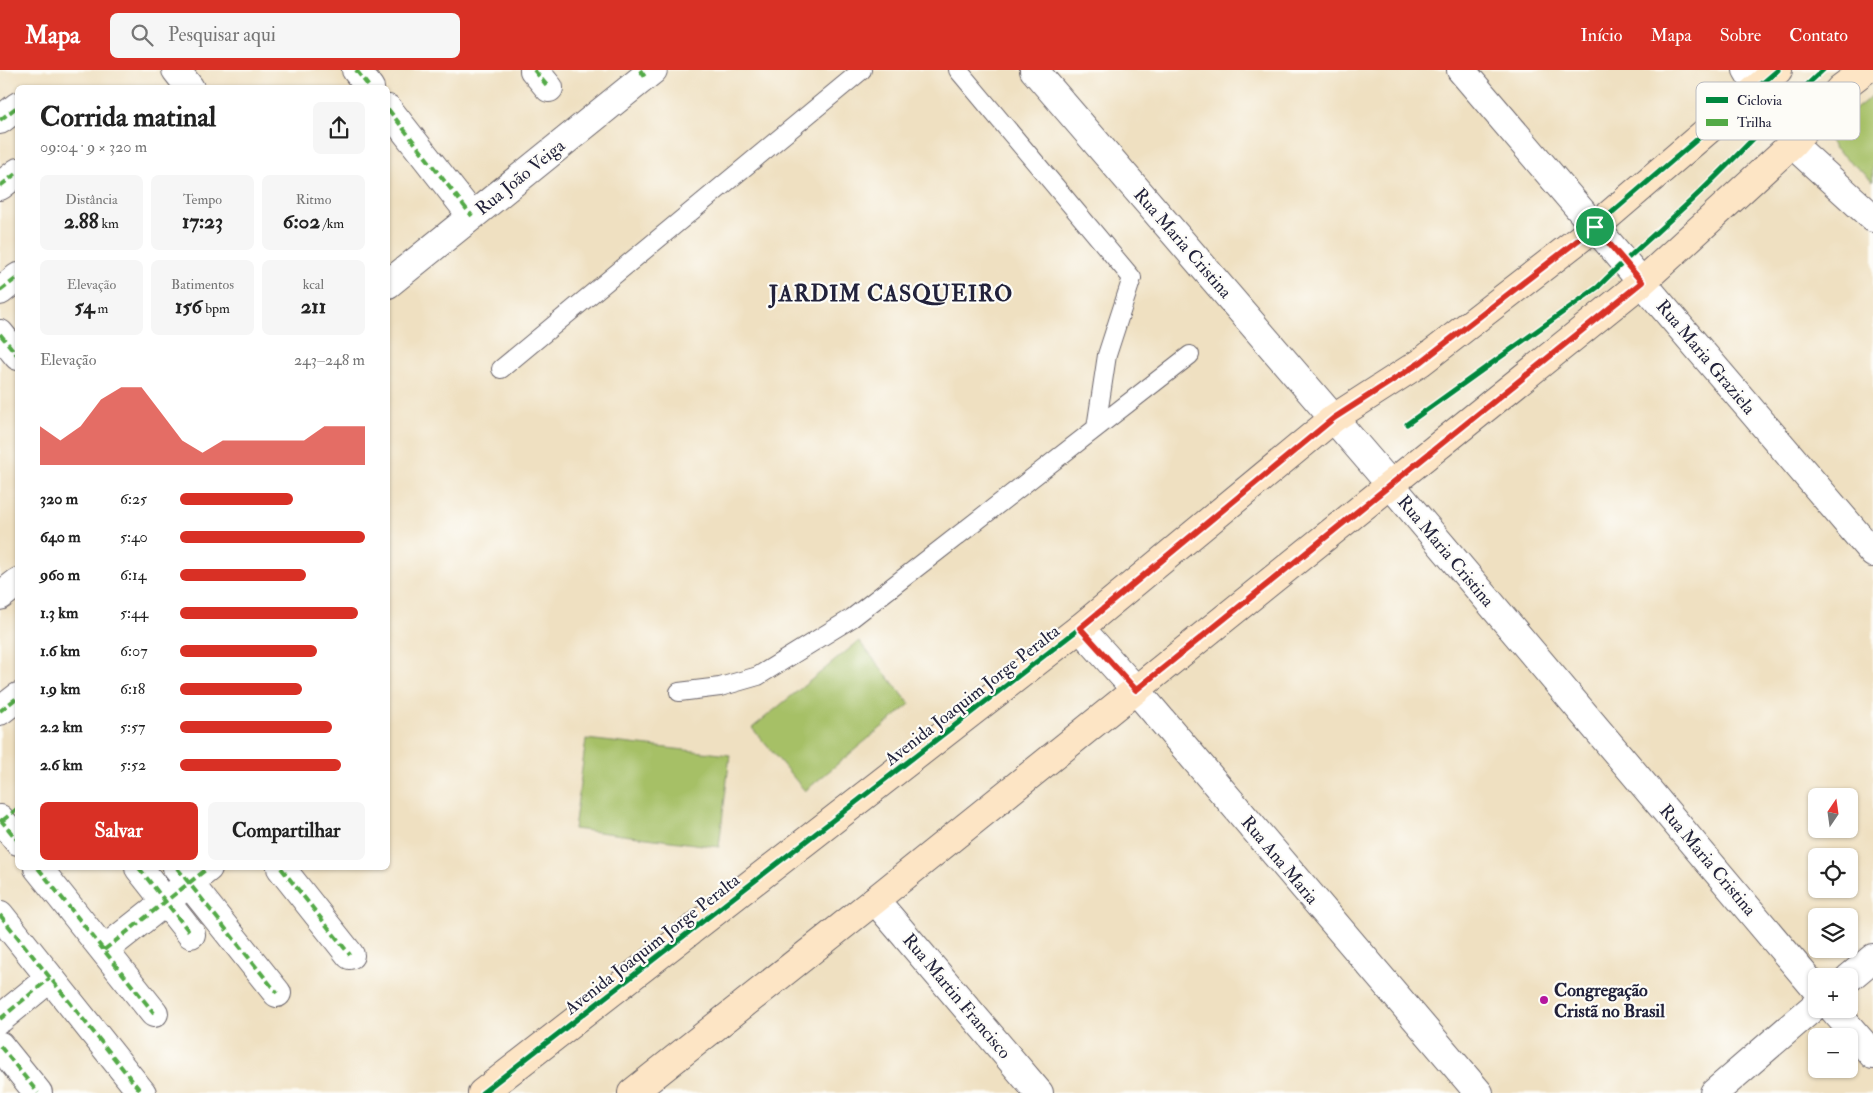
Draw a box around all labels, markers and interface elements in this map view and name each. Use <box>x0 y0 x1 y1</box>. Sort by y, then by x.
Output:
search box <box>110 13 460 58</box>
text: Mapa <box>25 20 80 51</box>
icon: search <box>128 21 156 49</box>
text: Pesquisar aqui <box>168 23 276 47</box>
text: Início <box>1581 24 1622 47</box>
text: Mapa <box>1650 24 1692 47</box>
text: Sobre <box>1720 24 1761 47</box>
text: Contato <box>1789 24 1848 47</box>
legend <box>1696 82 1860 140</box>
text: Ciclovia <box>1737 92 1782 109</box>
text: Corrida matinal <box>40 100 216 135</box>
button: share <box>313 102 365 154</box>
text: Trilha <box>1737 114 1772 131</box>
street label: Rua João Veiga <box>471 134 570 220</box>
text: 09:04 · 9 × 320 m <box>40 137 147 157</box>
street label: Rua Maria Cristina <box>1128 183 1237 304</box>
text: Distância <box>65 191 118 208</box>
text: Tempo <box>183 191 222 208</box>
text: Ritmo <box>296 191 331 208</box>
pin <box>1574 206 1616 248</box>
text: 2.88 <box>64 208 98 235</box>
text: 17:23 <box>182 208 223 235</box>
text: 6:02 <box>283 208 320 235</box>
icon: arrive <box>1581 213 1609 241</box>
text: km <box>98 215 119 232</box>
text: /km <box>320 215 344 232</box>
text: Elevação <box>67 276 116 293</box>
text: Batimentos <box>171 276 234 293</box>
text: kcal <box>303 276 324 293</box>
district label: JARDIM CASQUEIRO <box>768 280 1013 309</box>
text: 54 <box>75 293 95 320</box>
text: 156 <box>175 293 202 320</box>
text: 211 <box>301 293 326 320</box>
street label: Rua Maria Graziela <box>1651 295 1761 420</box>
text: m <box>95 300 108 317</box>
text: bpm <box>202 300 230 317</box>
text: Elevação <box>40 350 96 370</box>
text: 243–248 m <box>294 350 365 370</box>
text: 320 m <box>40 489 78 509</box>
text: 6:25 <box>120 489 147 509</box>
street label: Rua Maria Cristina <box>1392 491 1499 612</box>
text: 640 m <box>40 527 81 547</box>
text: 5:40 <box>120 527 148 547</box>
text: 960 m <box>40 565 80 585</box>
text: 6:14 <box>120 565 146 585</box>
text: 1.3 km <box>40 603 78 623</box>
text: 5:44 <box>120 603 148 623</box>
street label: Avenida Joaquim Jorge Peralta <box>879 619 1065 772</box>
text: 1.6 km <box>40 641 80 661</box>
text: 6:07 <box>120 641 148 661</box>
text: 1.9 km <box>40 679 80 699</box>
text: 6:18 <box>120 679 145 699</box>
text: 2.2 km <box>40 717 83 737</box>
text: 5:57 <box>120 717 145 737</box>
text: 2.6 km <box>40 755 83 775</box>
text: 5:52 <box>120 755 146 775</box>
north arrow <box>1808 788 1858 838</box>
map controls <box>1808 788 1858 1078</box>
street label: Rua Maria Cristina <box>1654 800 1761 921</box>
button: Salvar <box>40 802 198 860</box>
button: Compartilhar <box>208 802 365 860</box>
street label: Rua Ana Maria <box>1236 811 1324 910</box>
button: locate <box>1808 848 1858 898</box>
street label: Avenida Joaquim Jorge Peralta <box>559 868 745 1021</box>
button: layers <box>1808 908 1858 958</box>
street label: Rua Martin Francisco <box>897 929 1016 1064</box>
button: + <box>1808 968 1858 1018</box>
place label: Congregação Cristã no Brasil <box>1554 979 1665 1023</box>
marker: Congregação Cristã no Brasil <box>1538 994 1550 1006</box>
button: − <box>1808 1028 1858 1078</box>

